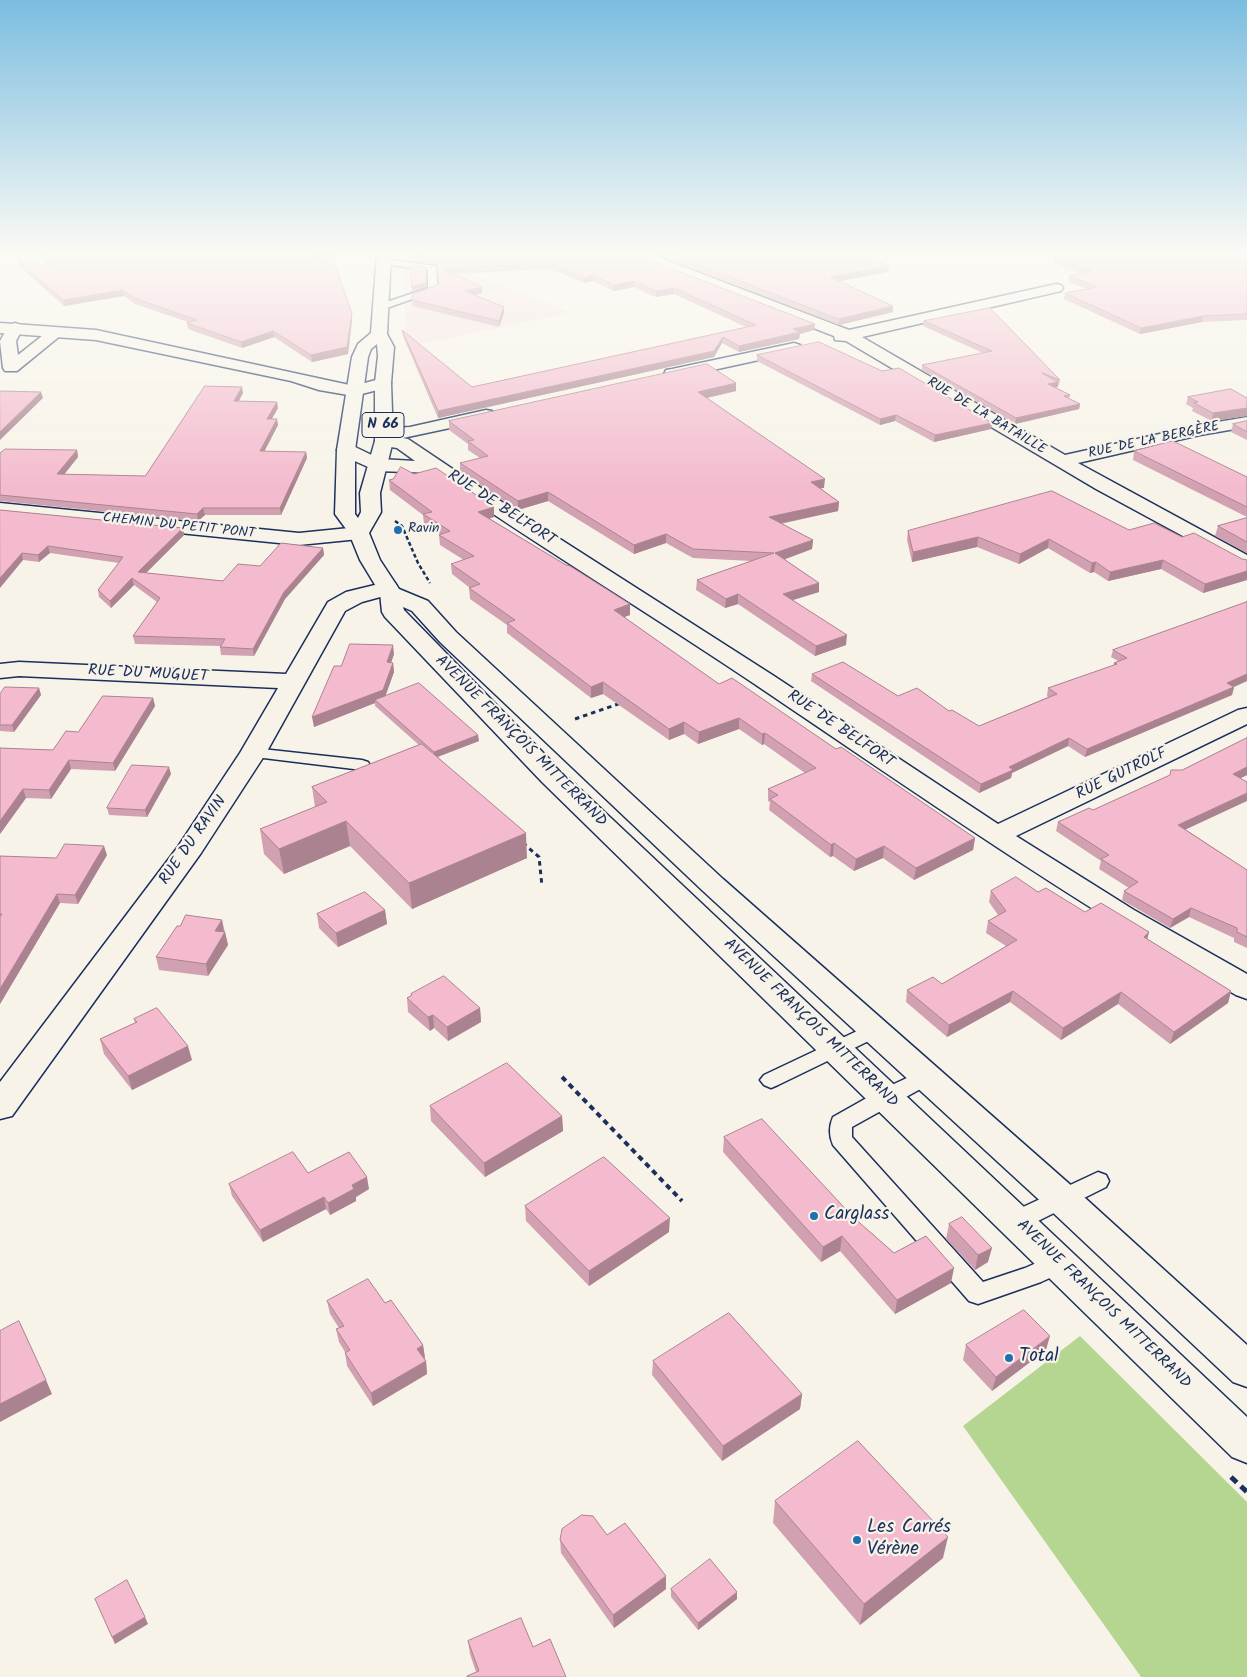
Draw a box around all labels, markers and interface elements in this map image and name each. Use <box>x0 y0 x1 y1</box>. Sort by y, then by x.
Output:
street label: RUE DE LA BATAILLE <box>923 375 1049 459</box>
road number: N 66 <box>362 412 404 438</box>
street label: RUE DE LA BERGÈRE <box>1087 419 1221 463</box>
street label: RUE DE BELFORT <box>443 467 559 551</box>
street label: CHEMIN DU PETIT PONT <box>102 511 256 543</box>
place label: Ravin <box>408 522 439 538</box>
marker: Ravin <box>392 524 404 536</box>
street label: AVENUE FRANÇOIS MITTERRAND <box>430 652 610 832</box>
street label: RUE DU MUGUET <box>87 662 209 688</box>
street label: RUE DE BELFORT <box>783 687 897 773</box>
street label: RUE GUTROLF <box>1073 745 1171 805</box>
street label: RUE DU RAVIN <box>156 793 232 889</box>
street label: AVENUE FRANÇOIS MITTERRAND <box>719 935 901 1113</box>
place label: Carglass <box>824 1205 889 1227</box>
marker: Carglass <box>808 1210 820 1222</box>
street label: AVENUE FRANÇOIS MITTERRAND <box>1012 1216 1194 1394</box>
place label: Total <box>1019 1347 1059 1369</box>
marker: Total <box>1003 1352 1015 1364</box>
place label: Les Carrés Vérène <box>867 1518 951 1562</box>
marker: Les Carrés Vérène <box>851 1534 863 1546</box>

